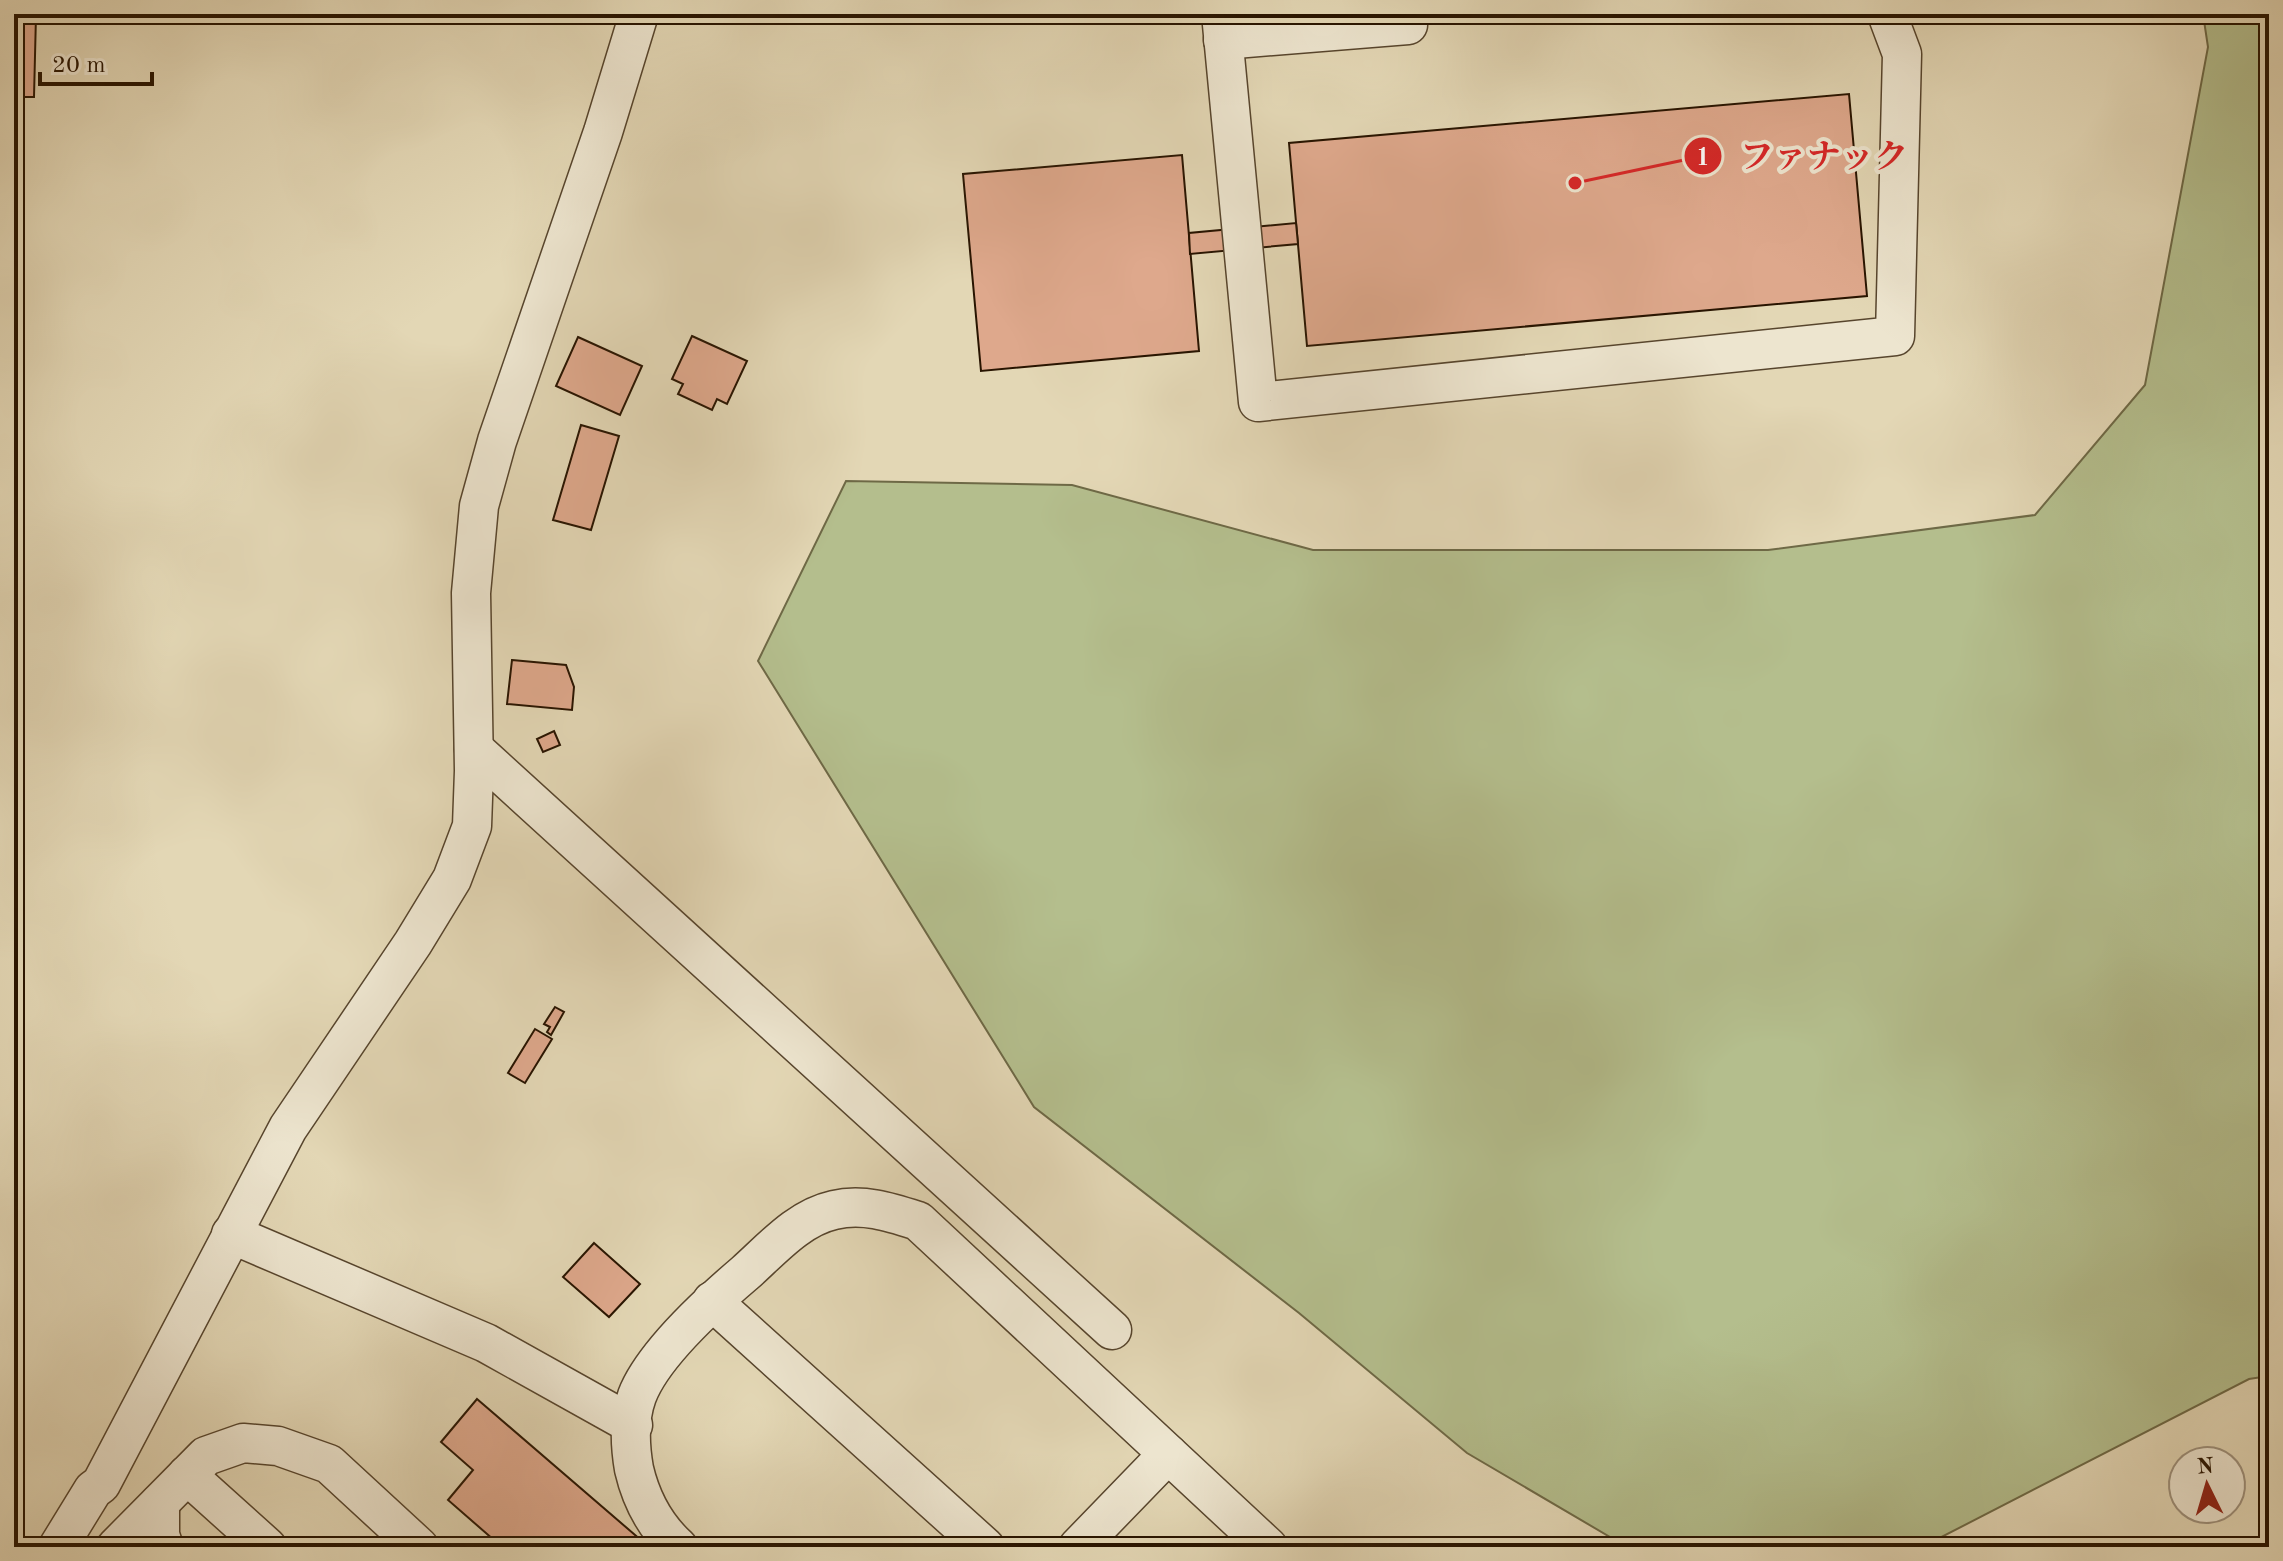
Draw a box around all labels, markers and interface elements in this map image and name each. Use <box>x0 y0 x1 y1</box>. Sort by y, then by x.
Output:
scale bar <box>40 36 152 86</box>
text: 20 m <box>52 54 106 78</box>
callout: ファナック <box>1683 127 1925 185</box>
text: ファナック <box>1740 140 1908 176</box>
text: 1 <box>1696 147 1710 171</box>
north arrow <box>2167 1445 2247 1525</box>
text: N <box>2196 1455 2215 1479</box>

